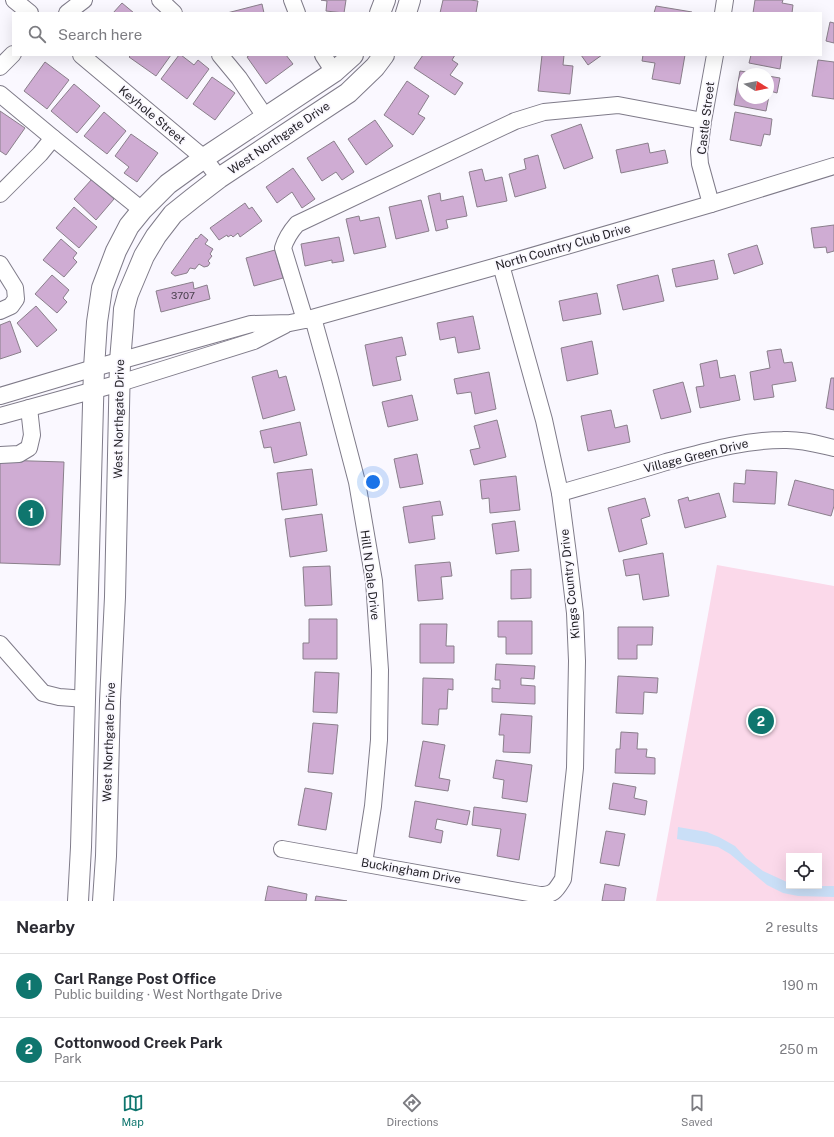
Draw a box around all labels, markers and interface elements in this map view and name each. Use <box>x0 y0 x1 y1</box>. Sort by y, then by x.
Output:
search box <box>12 12 822 56</box>
icon: search <box>26 23 48 45</box>
text: Search here <box>58 26 142 43</box>
north arrow <box>738 68 774 104</box>
street label: Castle Street <box>695 80 717 155</box>
street label: Keyhole Street <box>116 83 188 147</box>
street label: West Northgate Drive <box>226 99 333 177</box>
street label: North Country Club Drive <box>494 221 632 273</box>
house number: 3707 <box>171 289 195 301</box>
street label: West Northgate Drive <box>111 359 127 479</box>
street label: Village Green Drive <box>642 436 750 476</box>
your location <box>363 472 383 492</box>
pin: 1 <box>18 498 44 528</box>
street label: Kings Country Drive <box>557 528 583 640</box>
street label: Hill N Dale Drive <box>358 529 383 621</box>
street label: West Northgate Drive <box>100 682 118 802</box>
pin: 2 <box>748 706 774 736</box>
map controls <box>786 853 822 889</box>
button: locate <box>786 853 822 889</box>
street label: Buckingham Drive <box>360 855 462 887</box>
text: Nearby <box>16 917 75 937</box>
text: 2 results <box>766 920 818 935</box>
text: Carl Range Post Office <box>54 970 216 987</box>
text: 1 <box>26 978 32 993</box>
text: 190 m <box>782 978 818 993</box>
text: Public building · West Northgate Drive <box>54 987 282 1002</box>
text: Cottonwood Creek Park <box>54 1034 223 1051</box>
text: 2 <box>25 1042 33 1057</box>
text: 250 m <box>780 1042 818 1057</box>
text: Park <box>54 1051 82 1066</box>
tab: Map <box>121 1092 144 1128</box>
tab: Directions <box>387 1092 438 1128</box>
tab: Saved <box>681 1092 713 1128</box>

